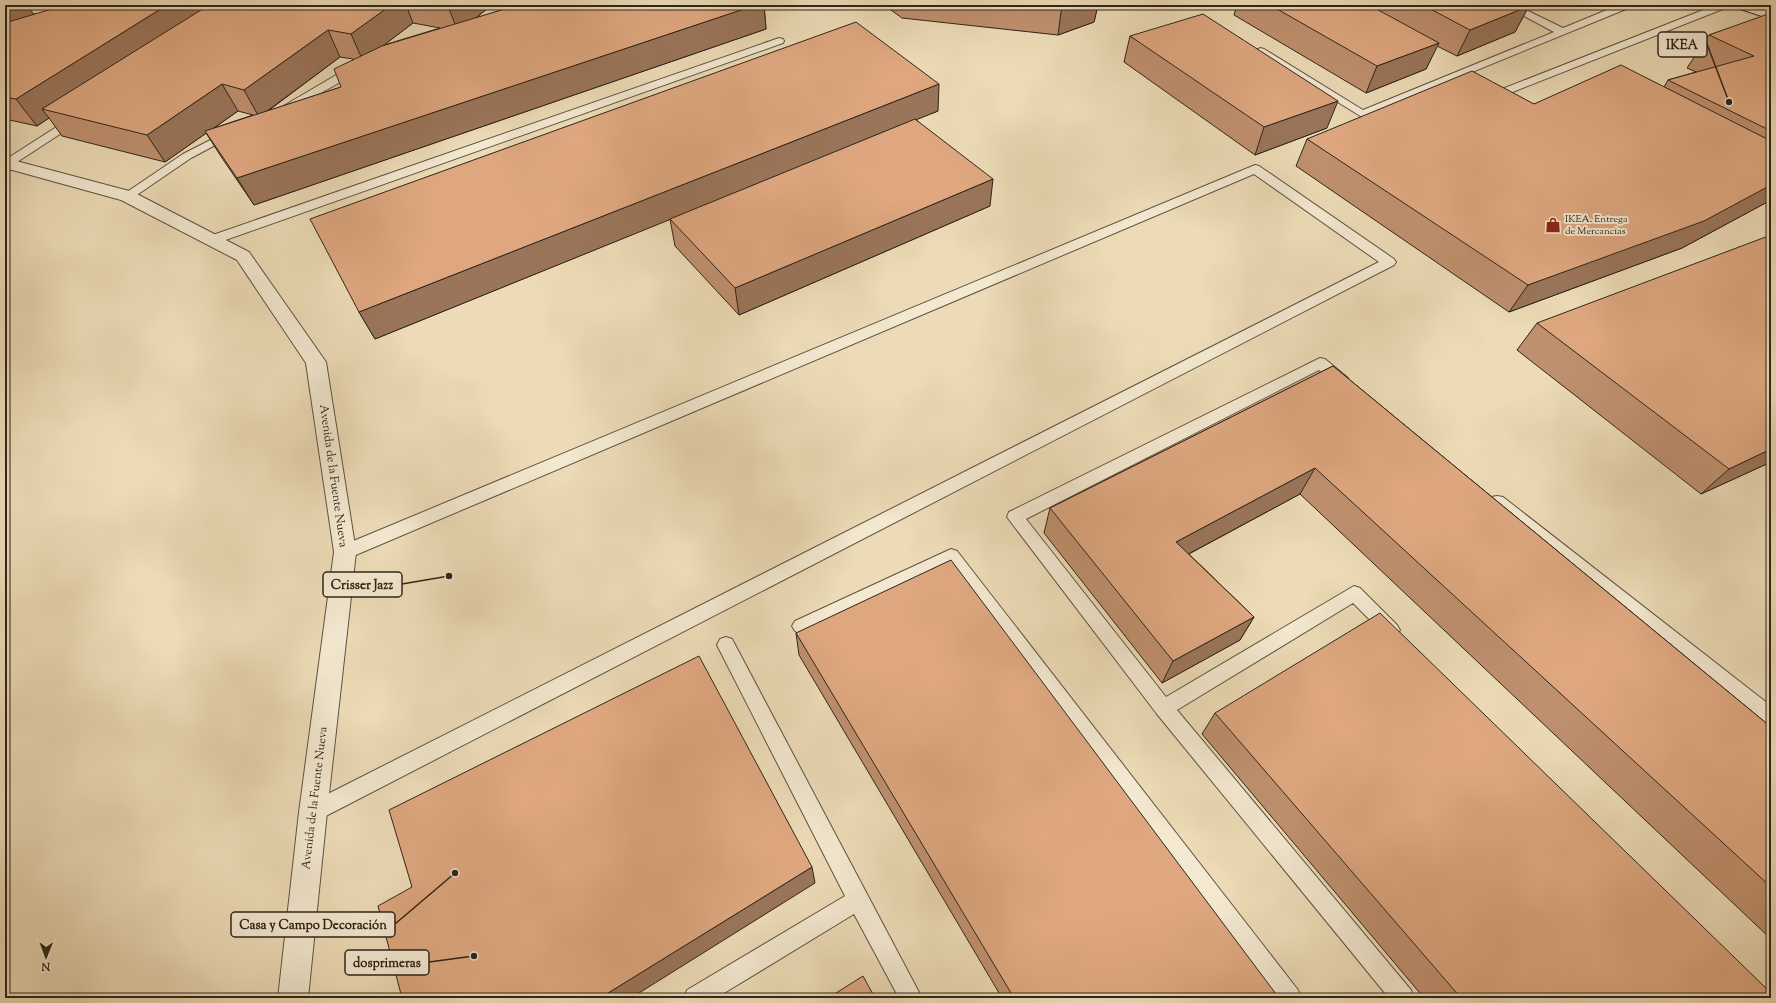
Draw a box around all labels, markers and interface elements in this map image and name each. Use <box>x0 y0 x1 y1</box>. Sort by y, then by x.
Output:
callout: IKEA <box>1658 32 1707 57</box>
text: IKEA <box>1666 37 1698 55</box>
place label: IKEA. Entrega de Mercancías <box>1565 212 1628 239</box>
shop icon: IKEA. Entrega de Mercancías <box>1544 216 1562 234</box>
street label: Avenida de la Fuente Nueva <box>314 403 352 549</box>
callout: Crisser Jazz <box>323 572 402 597</box>
text: Crisser Jazz <box>331 577 393 595</box>
street label: Avenida de la Fuente Nueva <box>297 725 333 871</box>
callout: Casa y Campo Decoración <box>231 912 395 937</box>
text: Casa y Campo Decoración <box>239 917 387 935</box>
north arrow <box>26 937 66 977</box>
callout: dosprimeras <box>345 950 429 975</box>
text: dosprimeras <box>353 955 421 973</box>
text: N <box>41 958 51 974</box>

